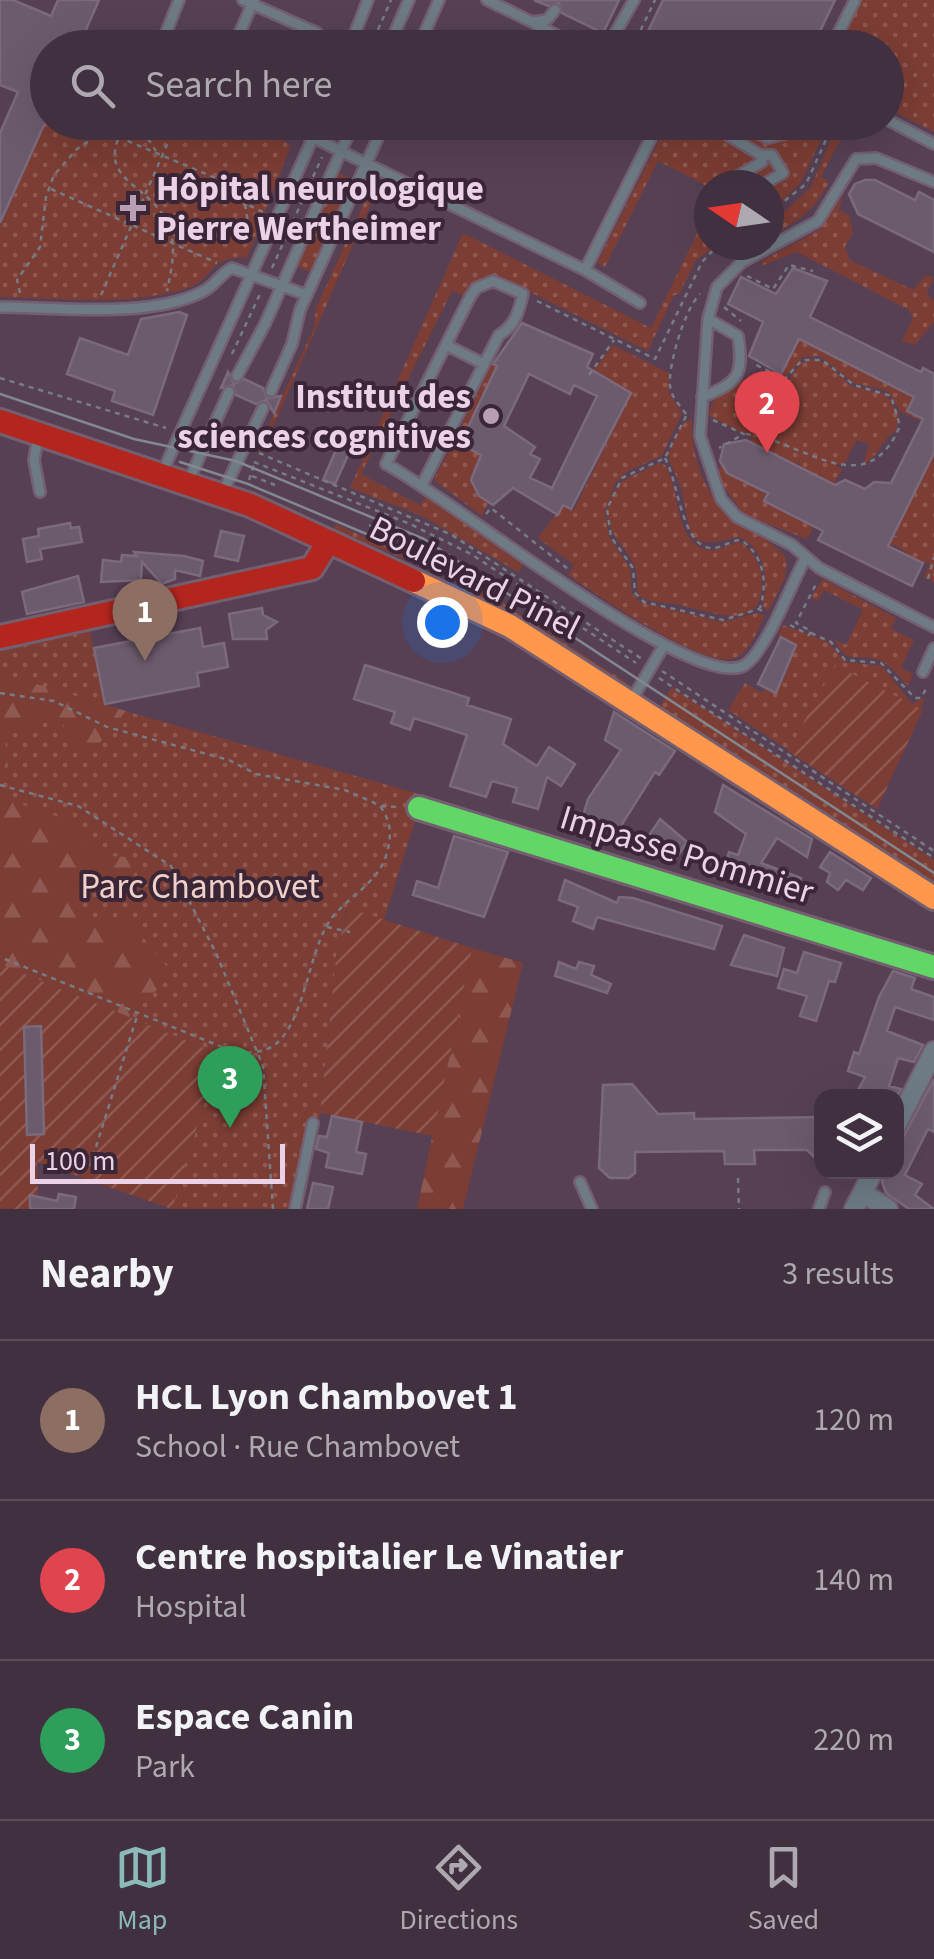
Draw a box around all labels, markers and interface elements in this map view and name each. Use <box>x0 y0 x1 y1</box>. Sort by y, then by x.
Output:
search box <box>30 30 904 140</box>
icon: search <box>65 58 120 113</box>
text: Search here <box>145 58 332 112</box>
place label: Hôpital neurologique Pierre Wertheimer <box>156 164 484 254</box>
north arrow <box>694 170 784 260</box>
marker: Hôpital neurologique Pierre Wertheimer <box>120 195 146 221</box>
pin: 2 <box>734 370 800 453</box>
place label: Institut des sciences cognitives <box>177 372 471 462</box>
marker: Institut des sciences cognitives <box>480 405 502 427</box>
street label: Boulevard Pinel <box>361 503 589 652</box>
pin: 1 <box>112 578 178 661</box>
your location <box>417 597 468 648</box>
street label: Impasse Pommier <box>554 793 820 917</box>
park label: Parc Chambovet <box>80 862 320 912</box>
pin: 3 <box>198 1046 262 1128</box>
map controls <box>814 1089 904 1179</box>
button: layers <box>814 1089 904 1179</box>
scale bar <box>30 1139 285 1184</box>
text: 100 m <box>45 1141 116 1181</box>
text: Nearby <box>40 1244 174 1304</box>
text: 3 results <box>782 1251 894 1297</box>
text: HCL Lyon Chambovet 1 <box>135 1370 518 1424</box>
text: 1 <box>64 1397 81 1443</box>
text: 120 m <box>813 1397 894 1443</box>
text: School · Rue Chambovet <box>135 1424 460 1470</box>
text: Centre hospitalier Le Vinatier <box>135 1530 623 1584</box>
text: 2 <box>64 1557 81 1603</box>
text: 140 m <box>813 1557 894 1603</box>
text: Hospital <box>135 1584 247 1630</box>
text: Espace Canin <box>135 1690 354 1744</box>
text: 3 <box>64 1717 81 1763</box>
text: 220 m <box>813 1717 894 1763</box>
text: Park <box>135 1744 195 1790</box>
tab: Map <box>115 1840 170 1940</box>
tab: Directions <box>400 1840 518 1940</box>
tab: Saved <box>748 1840 819 1940</box>

